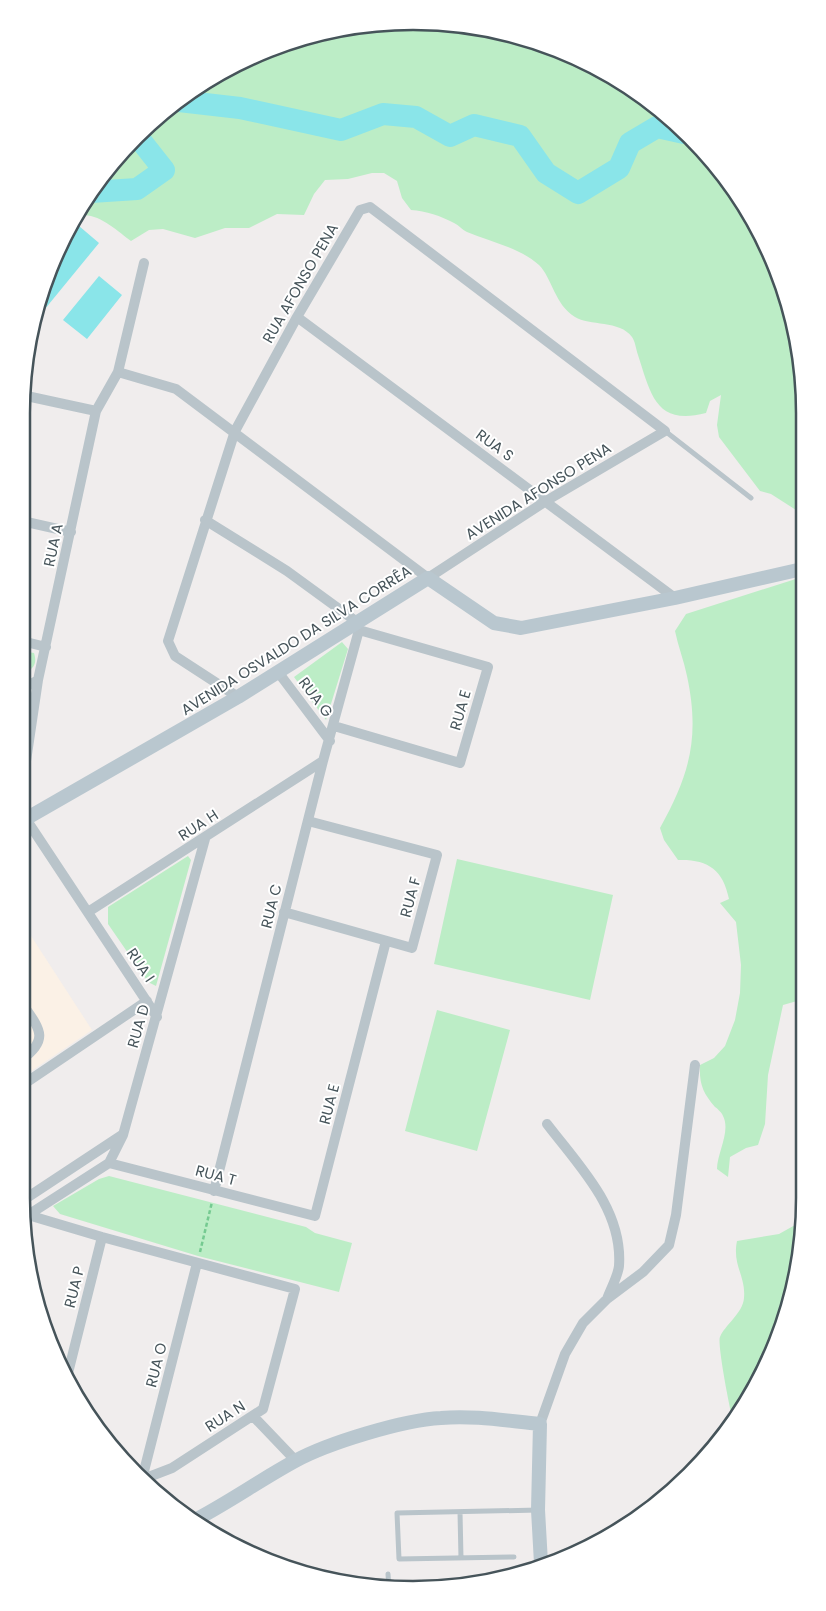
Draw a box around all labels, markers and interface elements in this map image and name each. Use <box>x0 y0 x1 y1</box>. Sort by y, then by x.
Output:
street label: RUA AFONSO PENA <box>257 219 343 347</box>
street label: RUA S <box>472 424 518 466</box>
street label: AVENIDA AFONSO PENA <box>461 437 615 545</box>
street label: RUA A <box>38 522 68 568</box>
street label: AVENIDA OSVALDO DA SILVA CORRÊA <box>177 560 415 720</box>
street label: RUA G <box>294 673 338 722</box>
street label: RUA E <box>444 687 476 733</box>
street label: RUA H <box>174 804 222 846</box>
street label: RUA F <box>395 874 426 919</box>
street label: RUA C <box>255 882 287 930</box>
street label: RUA I <box>122 944 160 986</box>
street label: RUA D <box>122 1002 154 1050</box>
street label: RUA E <box>314 1082 344 1126</box>
street label: RUA T <box>193 1159 239 1191</box>
street label: RUA P <box>59 1264 89 1310</box>
street label: RUA O <box>140 1340 172 1389</box>
street label: RUA N <box>201 1395 249 1437</box>

